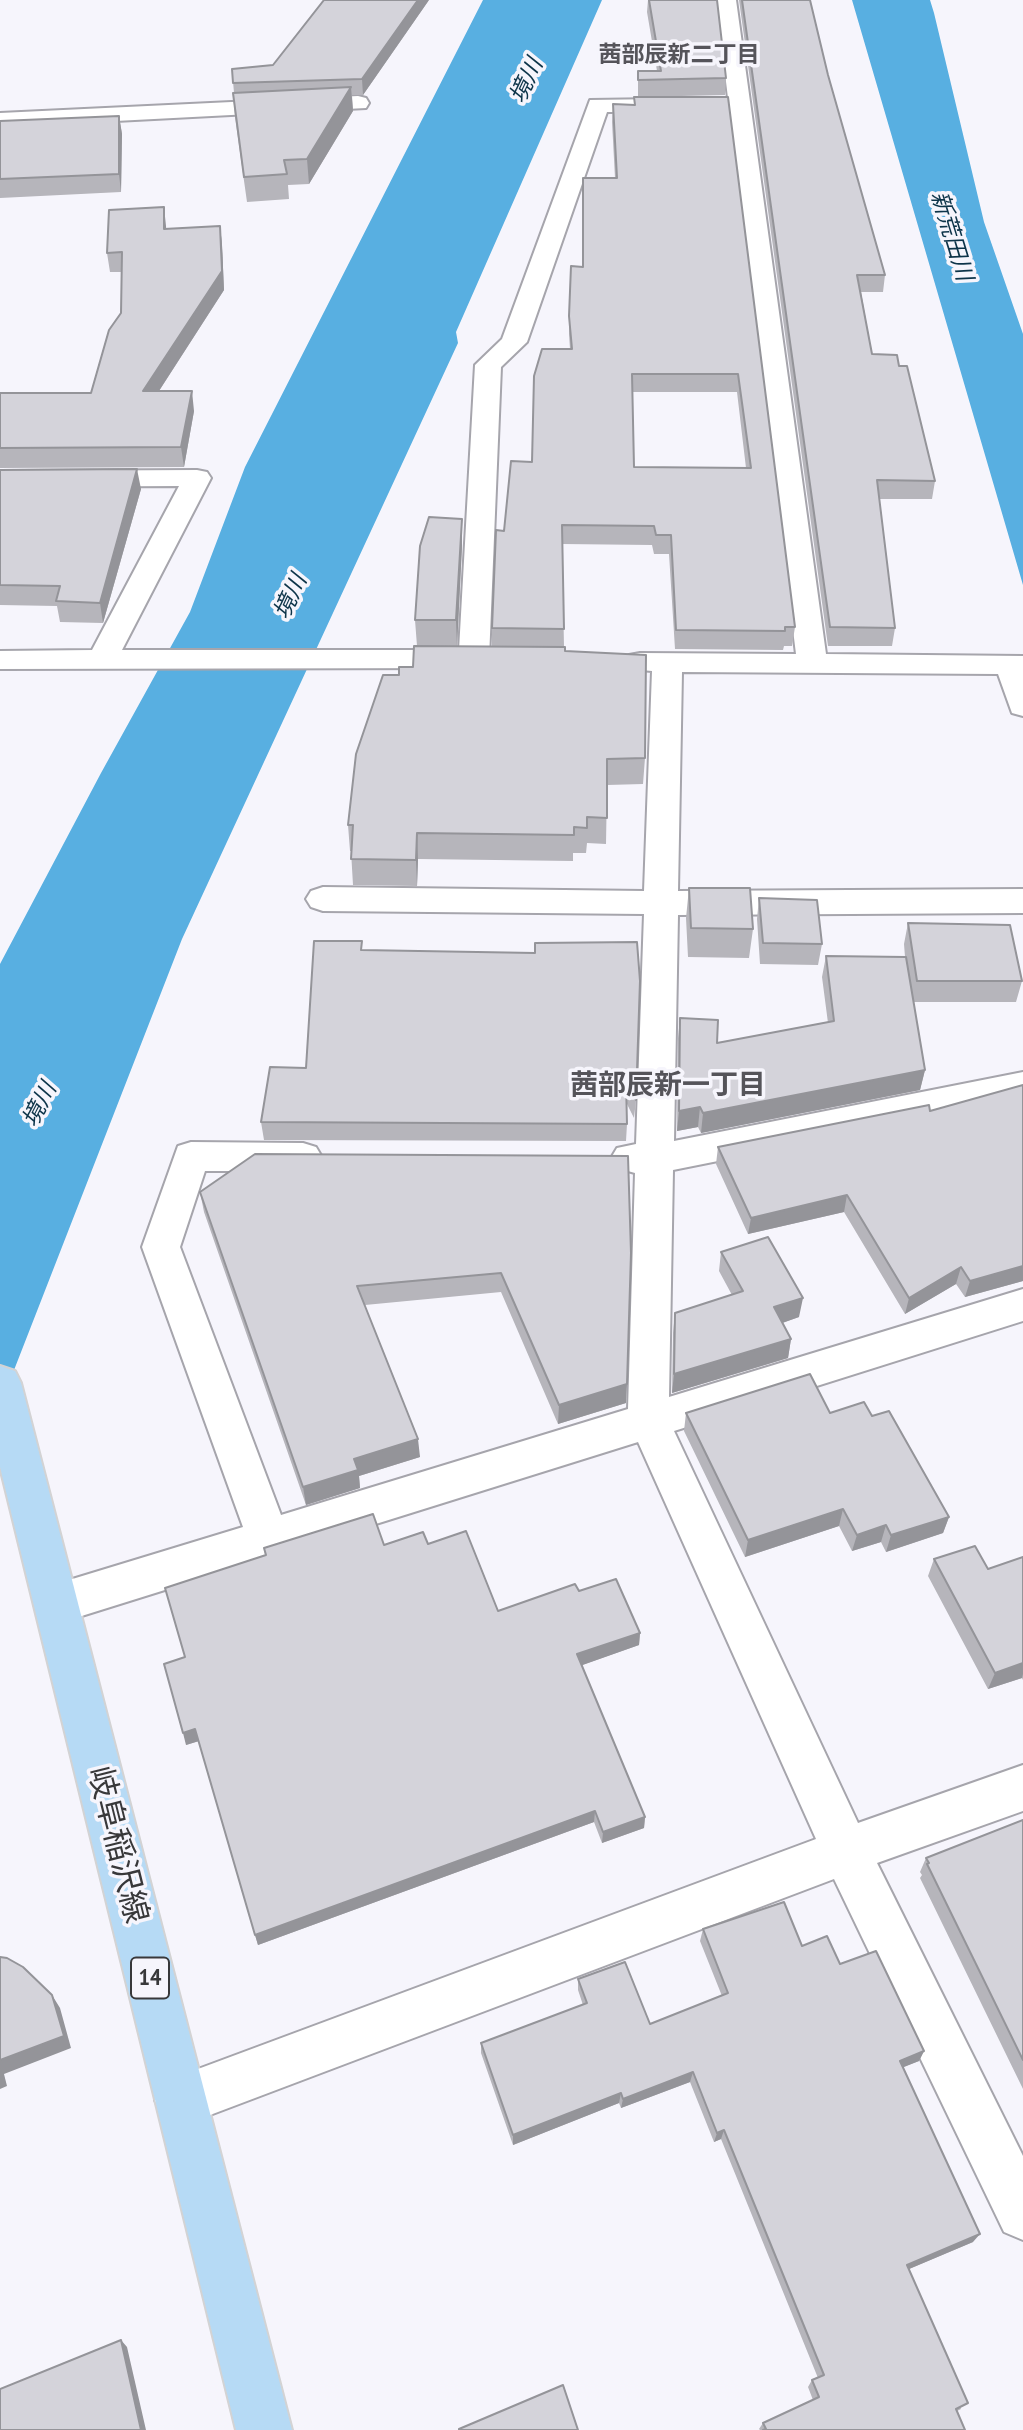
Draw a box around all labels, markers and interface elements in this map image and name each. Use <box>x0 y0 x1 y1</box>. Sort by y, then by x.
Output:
district label: 茜部辰新二丁目 <box>599 41 759 69</box>
water label: 境川 <box>505 54 549 108</box>
water label: 新荒田川 <box>924 188 978 284</box>
water label: 境川 <box>269 570 313 624</box>
district label: 茜部辰新一丁目 <box>570 1069 766 1103</box>
water label: 境川 <box>17 1078 63 1132</box>
street label: 岐阜稲沢線 <box>79 1763 155 1927</box>
road number: 14 <box>131 1957 169 1998</box>

